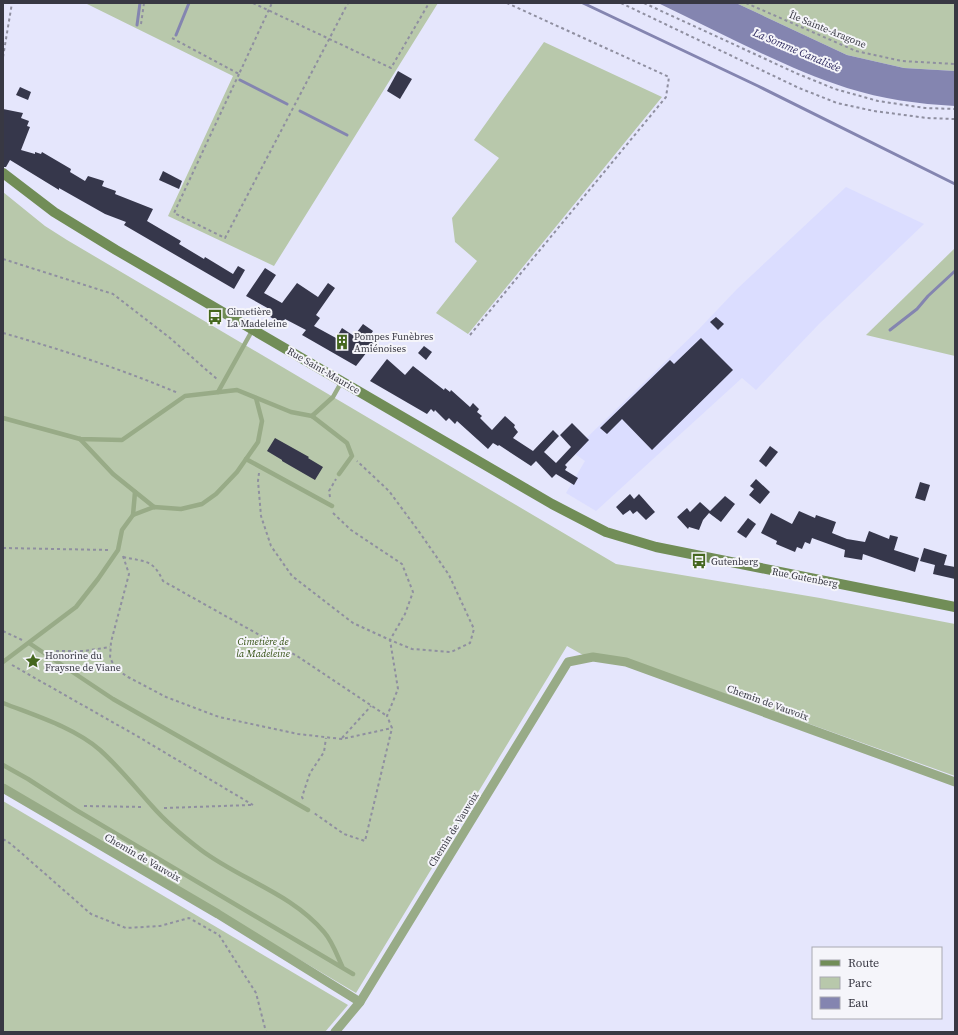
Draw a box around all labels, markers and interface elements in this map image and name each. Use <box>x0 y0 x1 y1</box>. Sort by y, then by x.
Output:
street label: Île Sainte-Aragone <box>787 8 868 51</box>
water label: La Somme Canalisée <box>750 25 843 76</box>
place label: Cimetière La Madeleine <box>227 305 287 330</box>
bus stop icon: Cimetière La Madeleine <box>206 308 224 326</box>
place label: Pompes Funèbres Amiénoises <box>354 330 433 355</box>
building icon: Pompes Funèbres Amiénoises <box>333 333 351 351</box>
street label: Rue Saint-Maurice <box>285 344 362 397</box>
bus stop icon: Gutenberg <box>690 552 708 570</box>
place label: Gutenberg <box>711 555 758 568</box>
street label: Rue Gutenberg <box>771 565 839 590</box>
park label: Cimetière de la Madeleine <box>236 635 290 660</box>
place label: Honorine du Fraysne de Viane <box>45 649 121 674</box>
place icon: Honorine du Fraysne de Viane <box>24 652 42 670</box>
street label: Chemin de Vauvoix <box>725 682 811 724</box>
street label: Chemin de Vauvoix <box>425 789 482 869</box>
street label: Chemin de Vauvoix <box>102 830 184 885</box>
legend <box>812 947 942 1019</box>
text: Route <box>848 955 879 971</box>
text: Parc <box>848 975 872 991</box>
text: Eau <box>848 995 868 1011</box>

